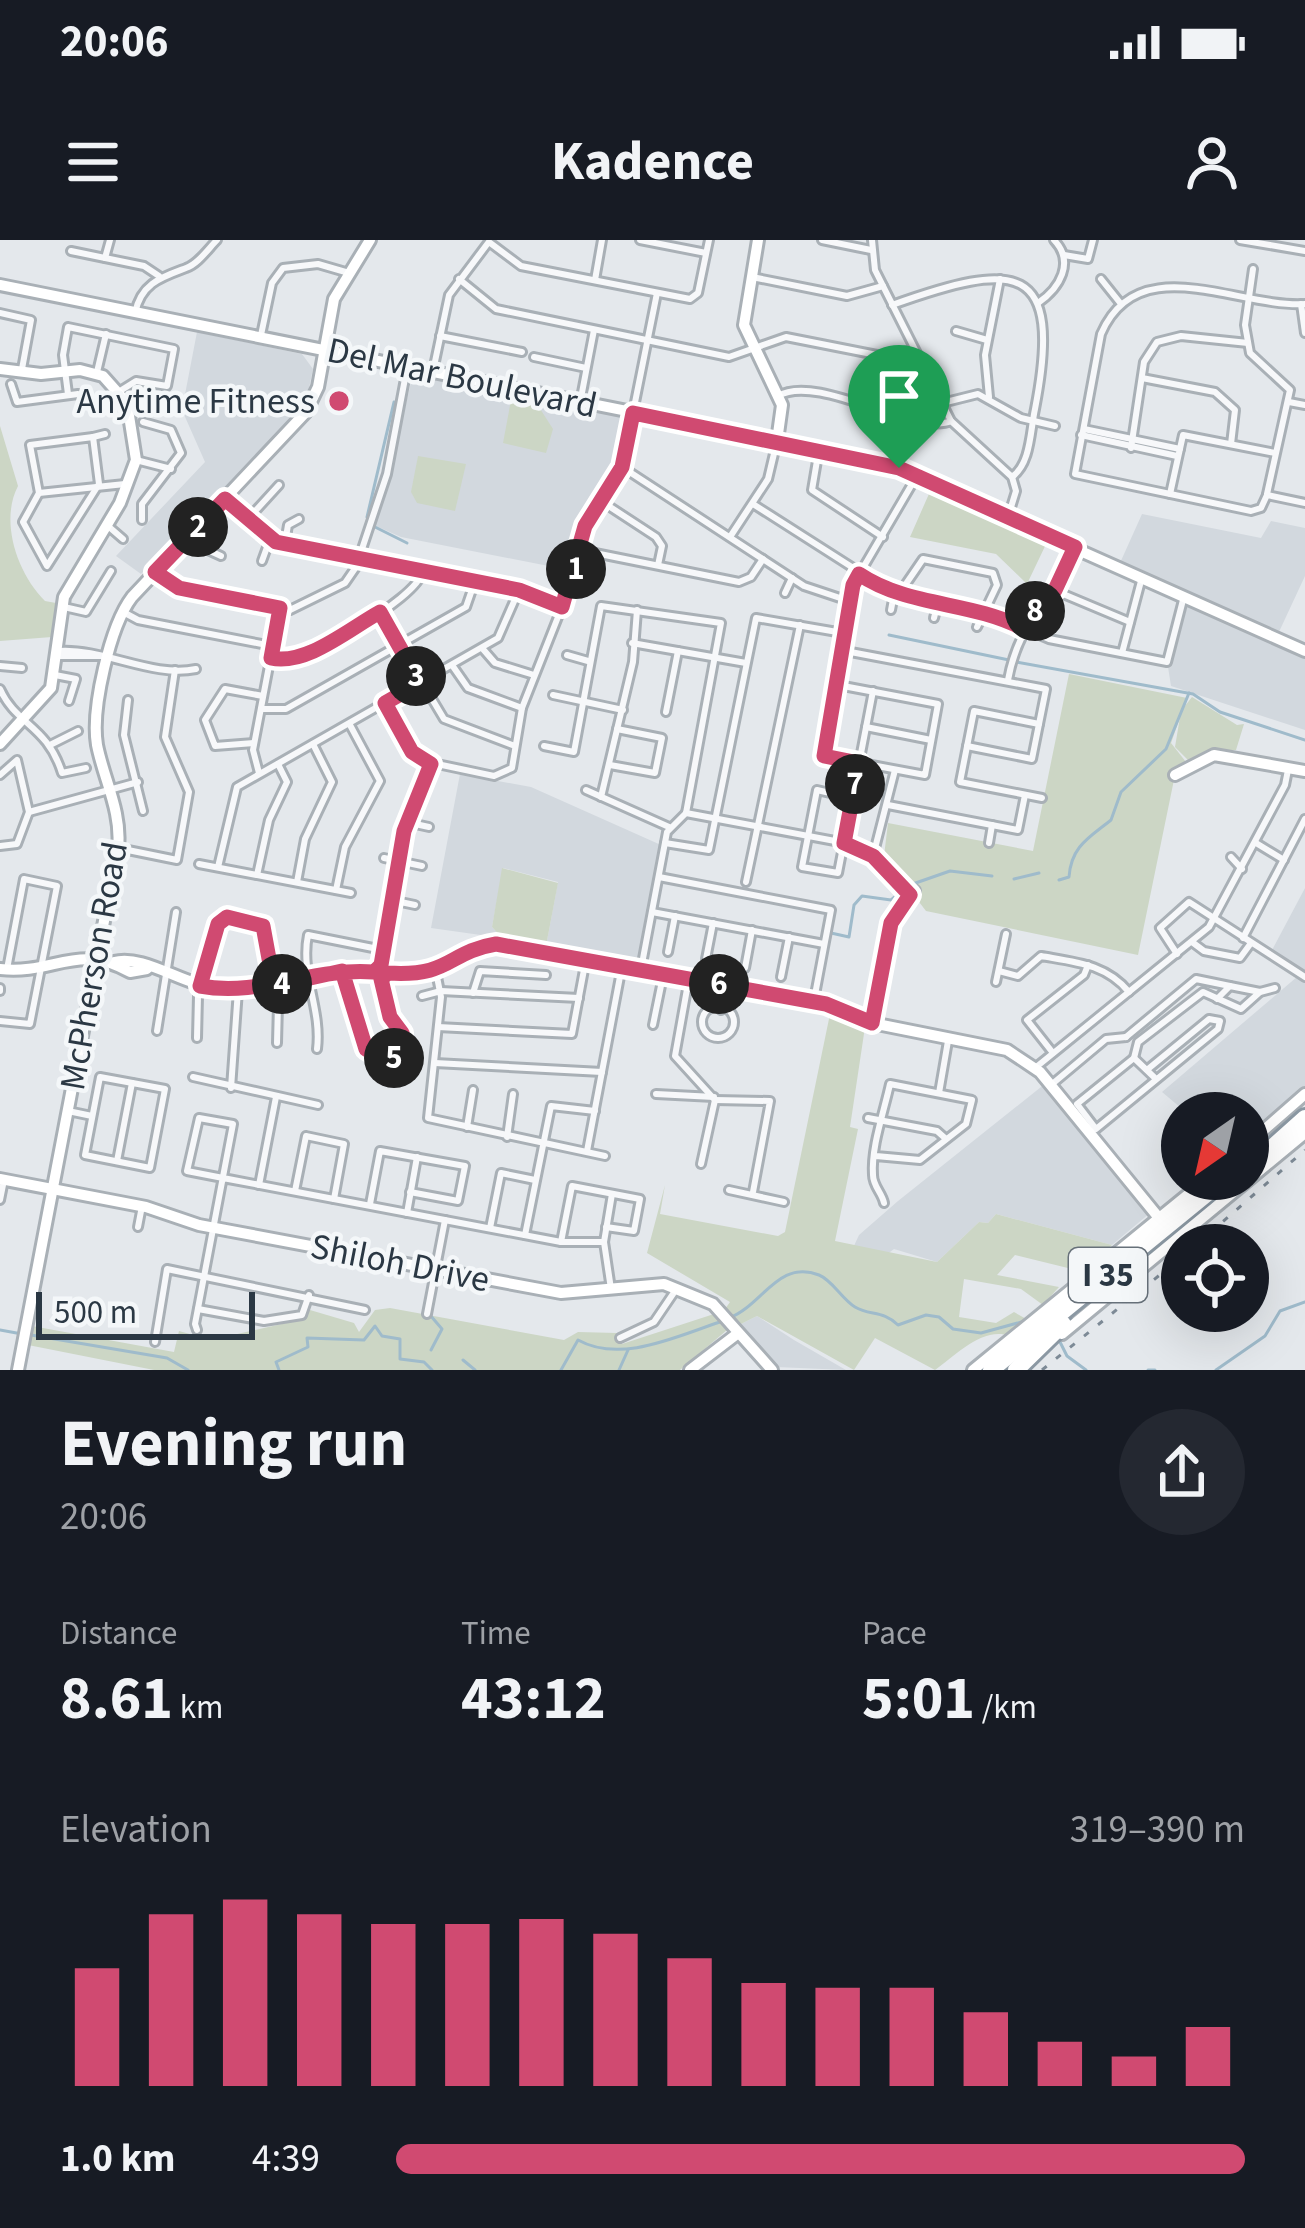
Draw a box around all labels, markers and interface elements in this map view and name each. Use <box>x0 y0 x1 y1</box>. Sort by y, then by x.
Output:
text: 20:06 <box>60 10 169 74</box>
text: Kadence <box>551 124 754 201</box>
icon: menu <box>60 129 126 195</box>
icon: person <box>1179 129 1245 195</box>
street label: Del Mar Boulevard <box>323 325 601 431</box>
pin <box>848 345 950 468</box>
icon: arrive <box>866 363 932 429</box>
place label: Anytime Fitness <box>76 376 315 427</box>
marker: Anytime Fitness <box>326 388 352 414</box>
pin: 2 <box>168 497 228 557</box>
text: 2 <box>189 503 207 550</box>
pin: 1 <box>546 539 606 599</box>
text: 1 <box>567 545 585 592</box>
pin: 8 <box>1005 581 1065 641</box>
text: 8 <box>1026 587 1044 634</box>
pin: 3 <box>386 646 446 706</box>
text: 3 <box>407 652 425 699</box>
pin: 7 <box>825 754 885 814</box>
text: 7 <box>846 760 864 807</box>
street label: McPherson Road <box>47 838 141 1094</box>
pin: 4 <box>252 954 312 1014</box>
pin: 6 <box>689 954 749 1014</box>
text: 4 <box>273 960 291 1007</box>
text: 6 <box>710 960 728 1007</box>
pin: 5 <box>364 1028 424 1088</box>
text: 5 <box>385 1034 403 1081</box>
north arrow <box>1161 1092 1269 1200</box>
map controls <box>1161 1092 1269 1332</box>
street label: Shiloh Drive <box>306 1221 494 1305</box>
button: locate <box>1161 1224 1269 1332</box>
road number: I 35 <box>1069 1248 1147 1302</box>
scale bar <box>36 1286 255 1339</box>
text: 500 m <box>54 1289 137 1336</box>
text: Evening run <box>60 1397 407 1491</box>
button: share <box>1119 1409 1245 1535</box>
text: 20:06 <box>60 1489 147 1545</box>
text: Distance <box>60 1610 177 1657</box>
text: Time <box>461 1610 531 1657</box>
text: Pace <box>862 1610 927 1657</box>
text: 8.61 <box>60 1657 173 1742</box>
text: 43:12 <box>461 1657 606 1742</box>
text: 5:01 <box>862 1657 975 1742</box>
text: km <box>173 1684 223 1731</box>
text: /km <box>975 1684 1037 1731</box>
text: Elevation <box>60 1802 212 1858</box>
text: 319–390 m <box>1070 1802 1245 1858</box>
text: 1.0 km <box>60 2131 175 2187</box>
text: 4:39 <box>252 2131 320 2187</box>

